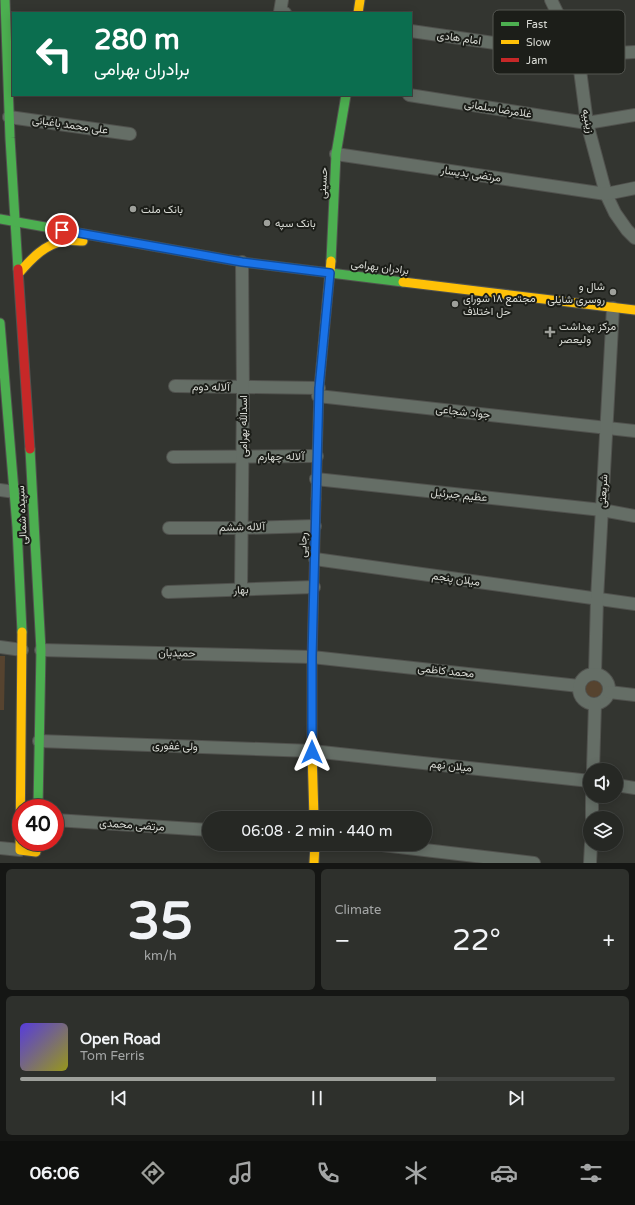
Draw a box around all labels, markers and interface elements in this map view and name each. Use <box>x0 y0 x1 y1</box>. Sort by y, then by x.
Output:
legend <box>493 10 625 74</box>
text: Fast <box>526 18 547 31</box>
text: 280 m <box>94 23 180 57</box>
icon: left <box>28 28 80 80</box>
street label: امام هادی <box>436 28 482 49</box>
text: Slow <box>526 36 551 49</box>
text: Jam <box>526 54 547 67</box>
text: برادران بهرامی <box>94 58 190 80</box>
street label: غلامرضا سلمانی <box>463 97 533 121</box>
street label: زینبیه <box>579 108 597 134</box>
street label: علی محمد باغبانی <box>31 113 109 137</box>
street label: مرتضی بدیسار <box>439 163 502 185</box>
street label: حسینی <box>316 167 330 199</box>
place label: بانک ملت <box>141 203 183 216</box>
marker: بانک ملت <box>128 204 138 214</box>
pin <box>45 213 79 247</box>
place label: بانک سپه <box>275 217 316 231</box>
marker: بانک سپه <box>262 218 272 228</box>
icon: arrive <box>51 219 73 241</box>
street label: برادران بهرامی <box>350 257 410 277</box>
place label: شال و روسری شایلی <box>547 280 605 306</box>
marker: شال و روسری شایلی <box>608 287 618 297</box>
place label: مجتمع ۱۸ شورای حل اختلاف <box>463 292 536 318</box>
marker: مجتمع ۱۸ شورای حل اختلاف <box>450 299 460 309</box>
place label: مرکز بهداشت ولیعصر <box>558 320 616 346</box>
marker: مرکز بهداشت ولیعصر <box>544 326 556 338</box>
street label: آلاله دوم <box>192 380 232 395</box>
street label: اسدالله بهرامی <box>237 395 250 457</box>
street label: جواد شجاعی <box>435 403 491 421</box>
street label: آلاله چهارم <box>258 450 306 464</box>
street label: شریعتی <box>596 473 610 508</box>
street label: سپیده شمالی <box>14 485 31 545</box>
street label: عظیم جبرئیل <box>430 486 488 505</box>
street label: آلاله ششم <box>219 520 267 535</box>
street label: رجایی <box>296 532 310 558</box>
street label: میلان پنجم <box>431 569 481 590</box>
street label: بهار <box>232 583 249 597</box>
street label: حمیدیان <box>158 646 196 660</box>
street label: محمد کاظمی <box>417 662 475 680</box>
position arrow <box>291 731 333 773</box>
street label: ولی غفوری <box>152 739 198 753</box>
street label: میلان نهم <box>429 757 473 776</box>
map controls <box>583 763 623 851</box>
button: sound <box>583 763 623 803</box>
speed limit sign: 40 <box>12 799 64 851</box>
button: layers <box>583 811 623 851</box>
street label: مرتضی محمدی <box>99 816 165 834</box>
text: 06:08 · 2 min · 440 m <box>242 822 392 840</box>
text: 35 <box>128 890 193 953</box>
text: Climate <box>335 902 381 918</box>
text: 22° <box>452 922 501 959</box>
text: − <box>335 928 350 954</box>
text: + <box>603 928 615 954</box>
text: km/h <box>144 948 177 964</box>
text: Open Road <box>80 1030 161 1048</box>
text: Tom Ferris <box>80 1048 144 1064</box>
icon: previous <box>108 1087 130 1109</box>
icon: pause <box>306 1087 328 1109</box>
icon: next <box>505 1087 527 1109</box>
icon: directions <box>139 1159 167 1187</box>
icon: music <box>227 1159 255 1187</box>
icon: phone <box>314 1159 342 1187</box>
icon: climate <box>402 1159 430 1187</box>
icon: car <box>490 1159 518 1187</box>
icon: filters <box>577 1159 605 1187</box>
text: 06:06 <box>30 1162 80 1184</box>

